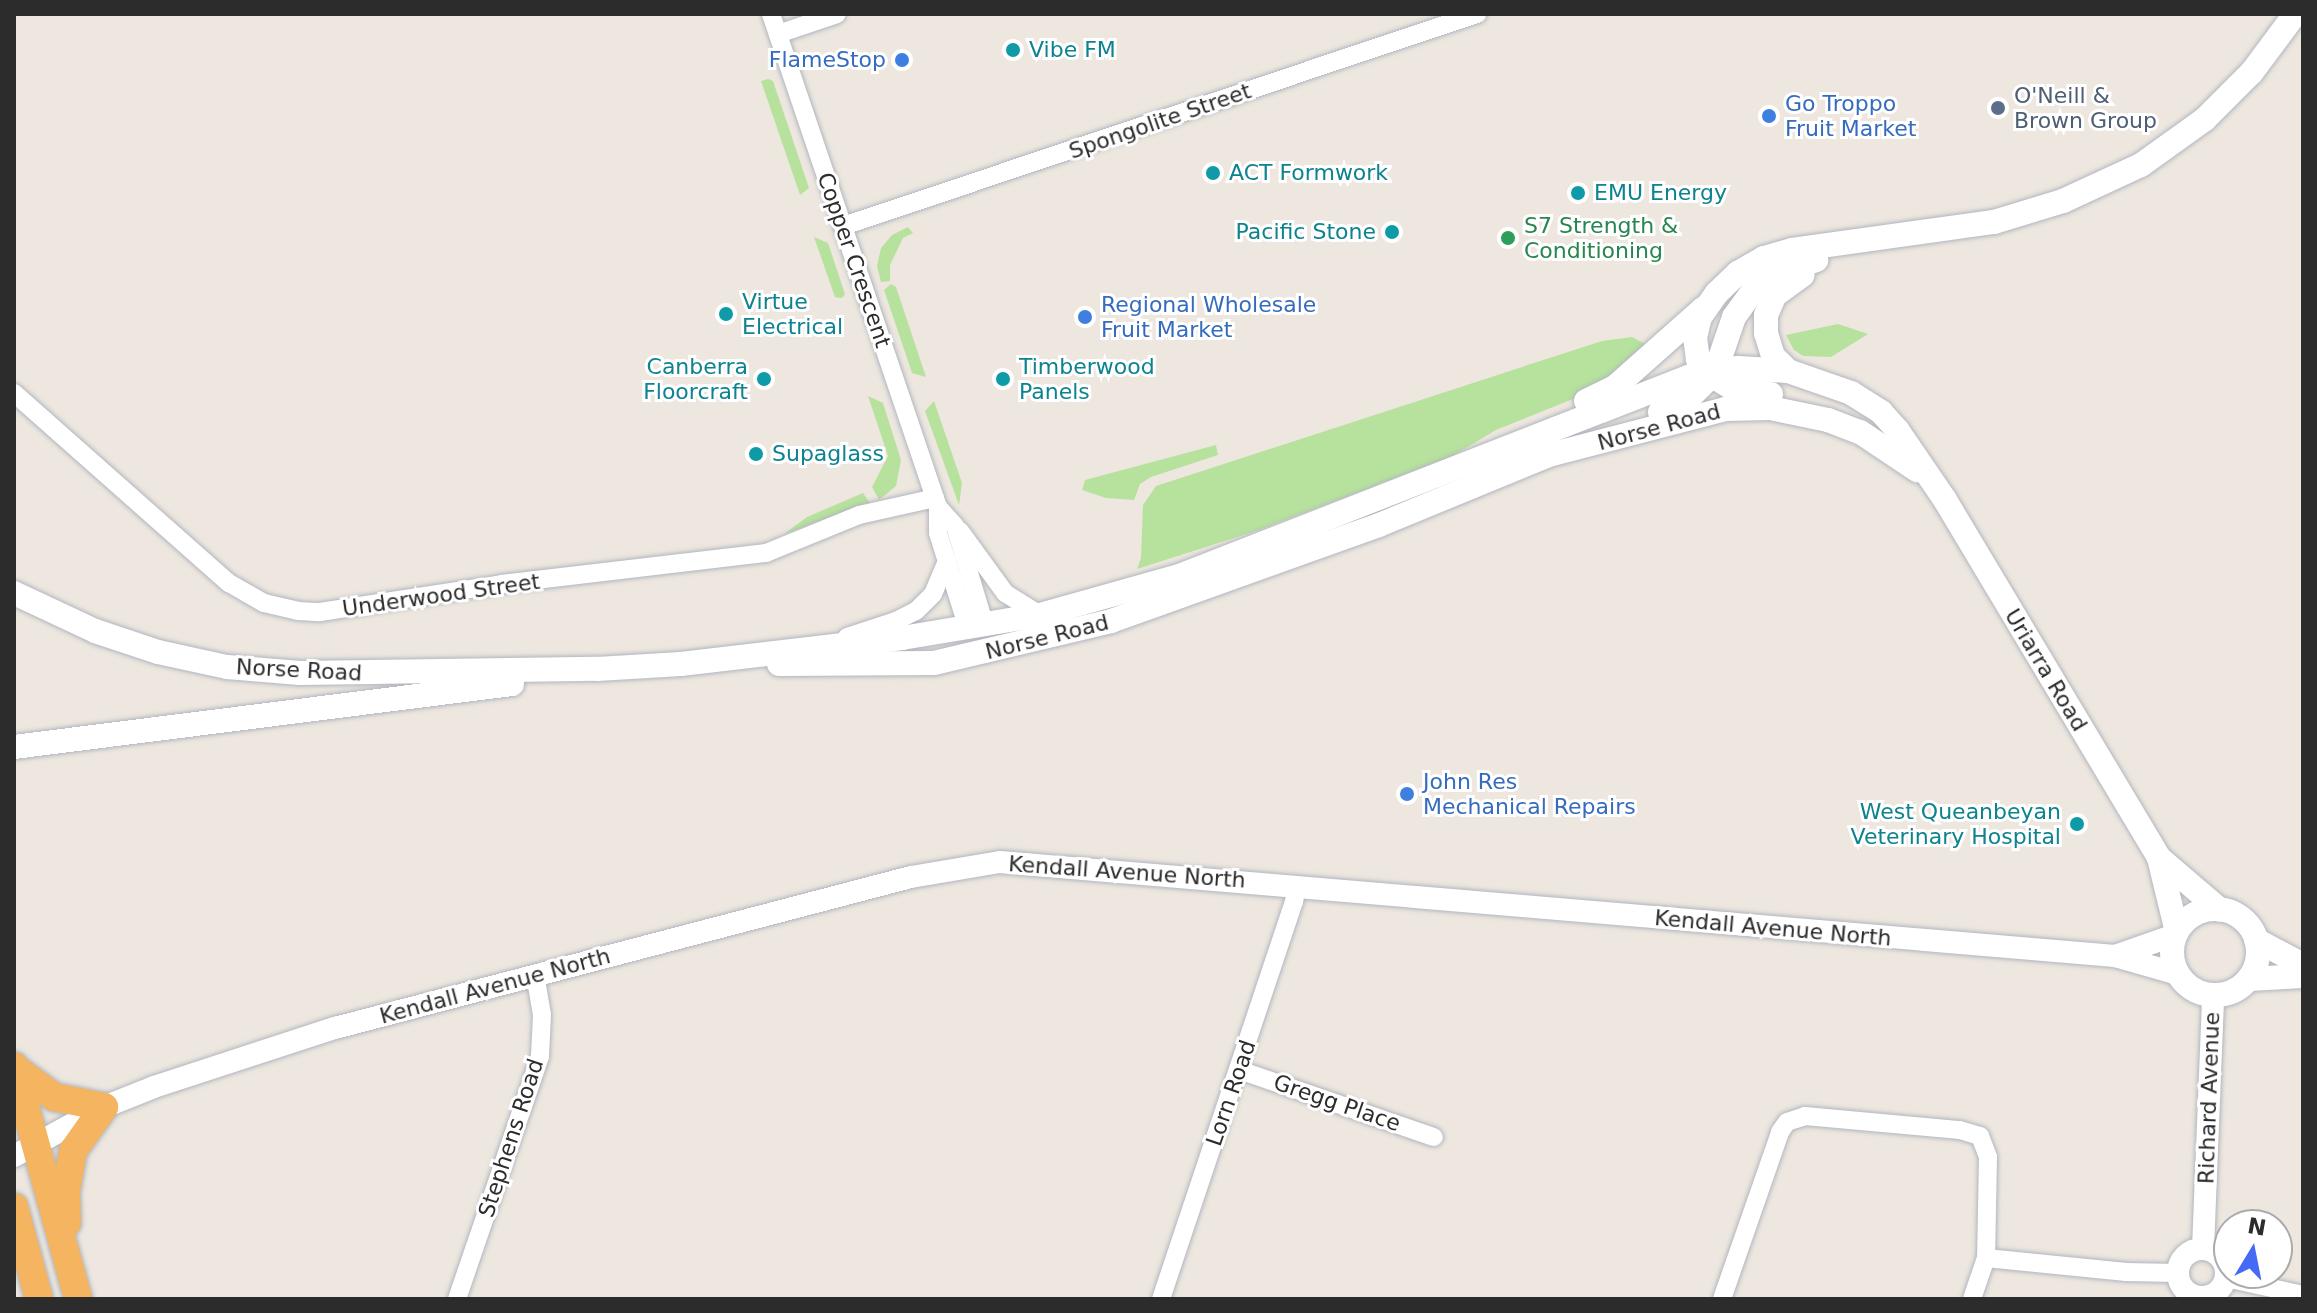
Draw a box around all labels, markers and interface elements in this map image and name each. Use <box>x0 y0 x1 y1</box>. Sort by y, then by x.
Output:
place label: Vibe FM <box>1029 37 1116 63</box>
marker: Vibe FM <box>1004 41 1022 59</box>
place label: FlameStop <box>769 47 886 73</box>
marker: FlameStop <box>893 51 911 69</box>
street label: Spongolite Street <box>1065 77 1255 165</box>
place label: O'Neill & Brown Group <box>2014 82 2157 134</box>
place label: Go Troppo Fruit Market <box>1785 90 1916 142</box>
marker: O'Neill & Brown Group <box>1989 99 2007 117</box>
marker: Go Troppo Fruit Market <box>1760 107 1778 125</box>
place label: ACT Formwork <box>1229 160 1388 186</box>
marker: ACT Formwork <box>1204 164 1222 182</box>
street label: Copper Crescent <box>812 169 896 351</box>
place label: EMU Energy <box>1594 180 1727 206</box>
marker: EMU Energy <box>1569 184 1587 202</box>
place label: S7 Strength & Conditioning <box>1524 212 1678 264</box>
place label: Pacific Stone <box>1236 219 1376 245</box>
marker: Pacific Stone <box>1383 223 1401 241</box>
marker: S7 Strength & Conditioning <box>1499 229 1517 247</box>
place label: Virtue Electrical <box>742 288 843 340</box>
place label: Regional Wholesale Fruit Market <box>1101 291 1316 342</box>
marker: Virtue Electrical <box>717 305 735 323</box>
marker: Regional Wholesale Fruit Market <box>1076 308 1094 326</box>
place label: Canberra Floorcraft <box>643 353 748 404</box>
place label: Timberwood Panels <box>1019 353 1155 404</box>
marker: Canberra Floorcraft <box>755 370 773 388</box>
marker: Timberwood Panels <box>994 370 1012 388</box>
street label: Norse Road <box>1595 398 1723 456</box>
place label: Supaglass <box>772 441 884 467</box>
marker: Supaglass <box>747 445 765 463</box>
street label: Underwood Street <box>340 568 542 622</box>
street label: Uriarra Road <box>1999 604 2093 736</box>
street label: Norse Road <box>983 609 1111 665</box>
street label: Norse Road <box>235 654 363 686</box>
place label: John Res Mechanical Repairs <box>1423 768 1636 820</box>
marker: John Res Mechanical Repairs <box>1398 785 1416 803</box>
place label: West Queanbeyan Veterinary Hospital <box>1851 798 2061 850</box>
marker: West Queanbeyan Veterinary Hospital <box>2068 815 2086 833</box>
street label: Kendall Avenue North <box>1008 851 1246 893</box>
street label: Kendall Avenue North <box>1653 904 1893 952</box>
street label: Kendall Avenue North <box>377 942 613 1030</box>
street label: Richard Avenue <box>2193 1011 2225 1185</box>
street label: Lorn Road <box>1201 1037 1261 1149</box>
street label: Stephens Road <box>473 1055 549 1221</box>
street label: Gregg Place <box>1270 1069 1404 1137</box>
north arrow <box>2213 1209 2293 1289</box>
text: N <box>2246 1213 2268 1241</box>

